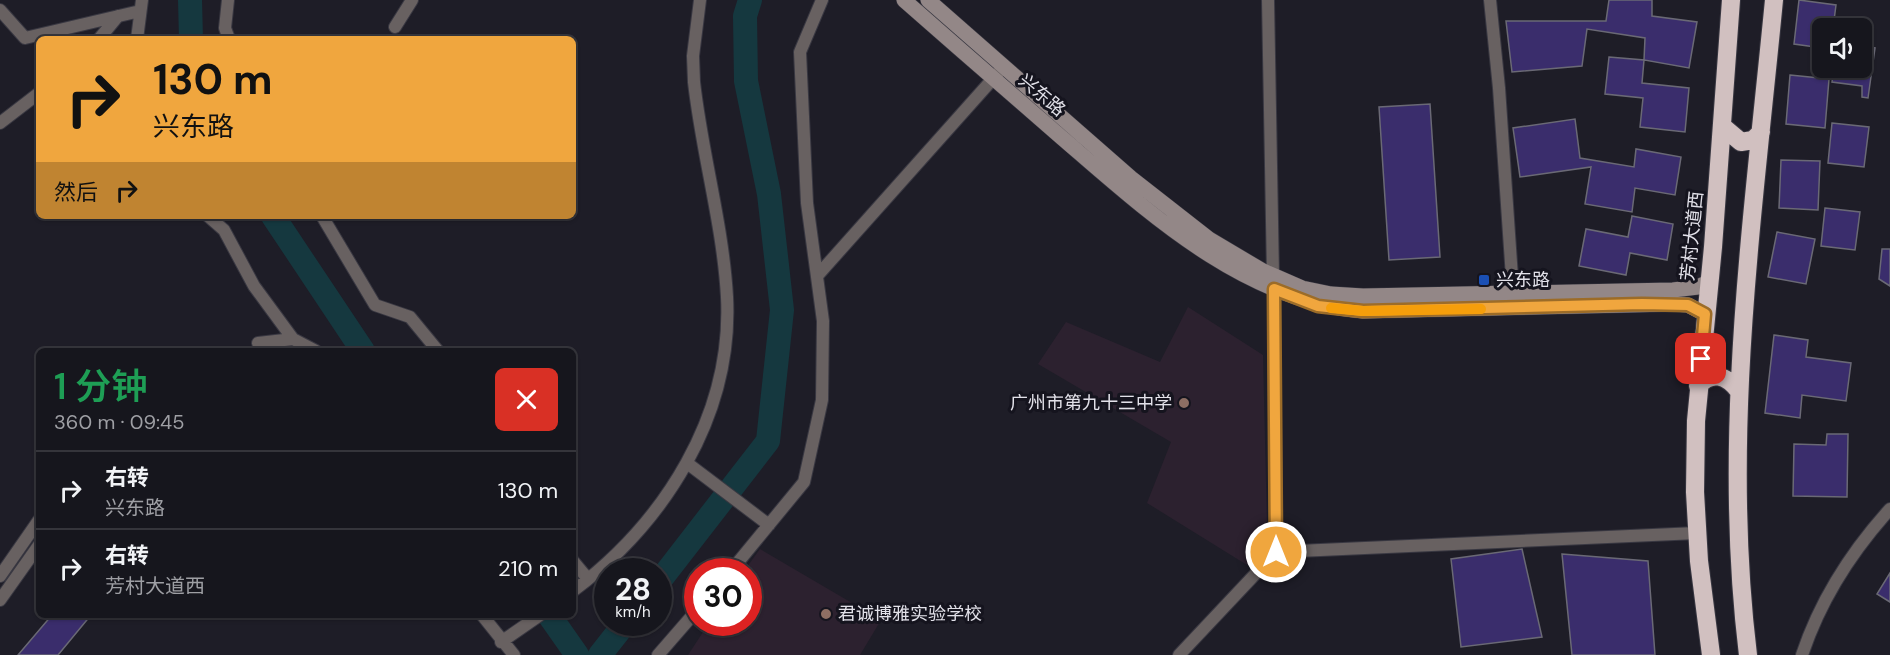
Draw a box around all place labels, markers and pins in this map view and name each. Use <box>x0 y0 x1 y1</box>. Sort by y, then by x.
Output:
place label: 兴东路 <box>1496 268 1550 292</box>
marker: 兴东路 <box>1477 273 1491 287</box>
pin <box>1675 333 1726 384</box>
place label: 广州市第九十三中学 <box>1010 391 1172 415</box>
marker: 广州市第九十三中学 <box>1177 396 1191 410</box>
place label: 君诚博雅实验学校 <box>838 602 982 626</box>
marker: 君诚博雅实验学校 <box>819 607 833 621</box>

